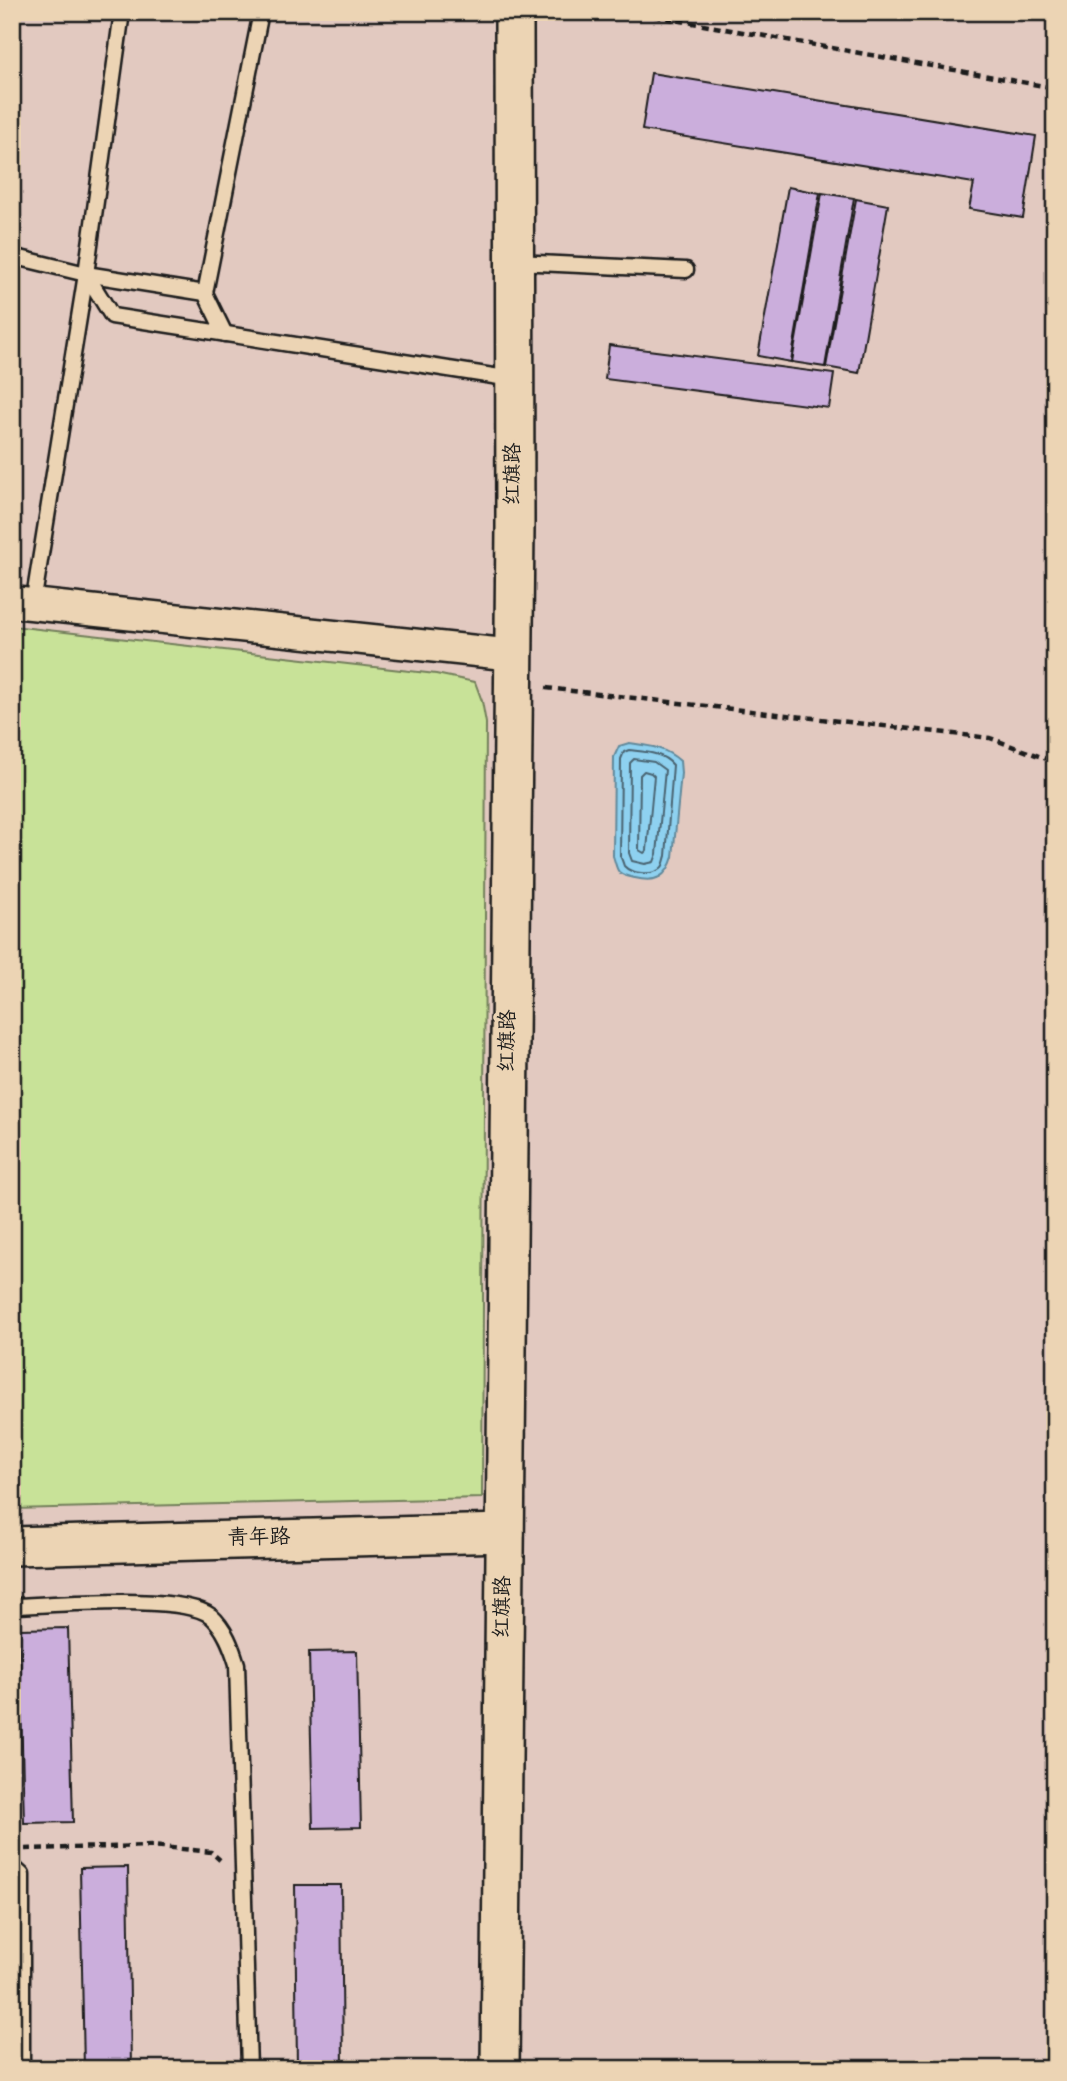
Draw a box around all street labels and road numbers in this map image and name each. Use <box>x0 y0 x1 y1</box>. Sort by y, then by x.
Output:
street label: 红旗路 <box>501 443 528 506</box>
street label: 红旗路 <box>495 1009 523 1073</box>
street label: 青年路 <box>227 1525 291 1553</box>
street label: 红旗路 <box>490 1575 518 1639</box>

